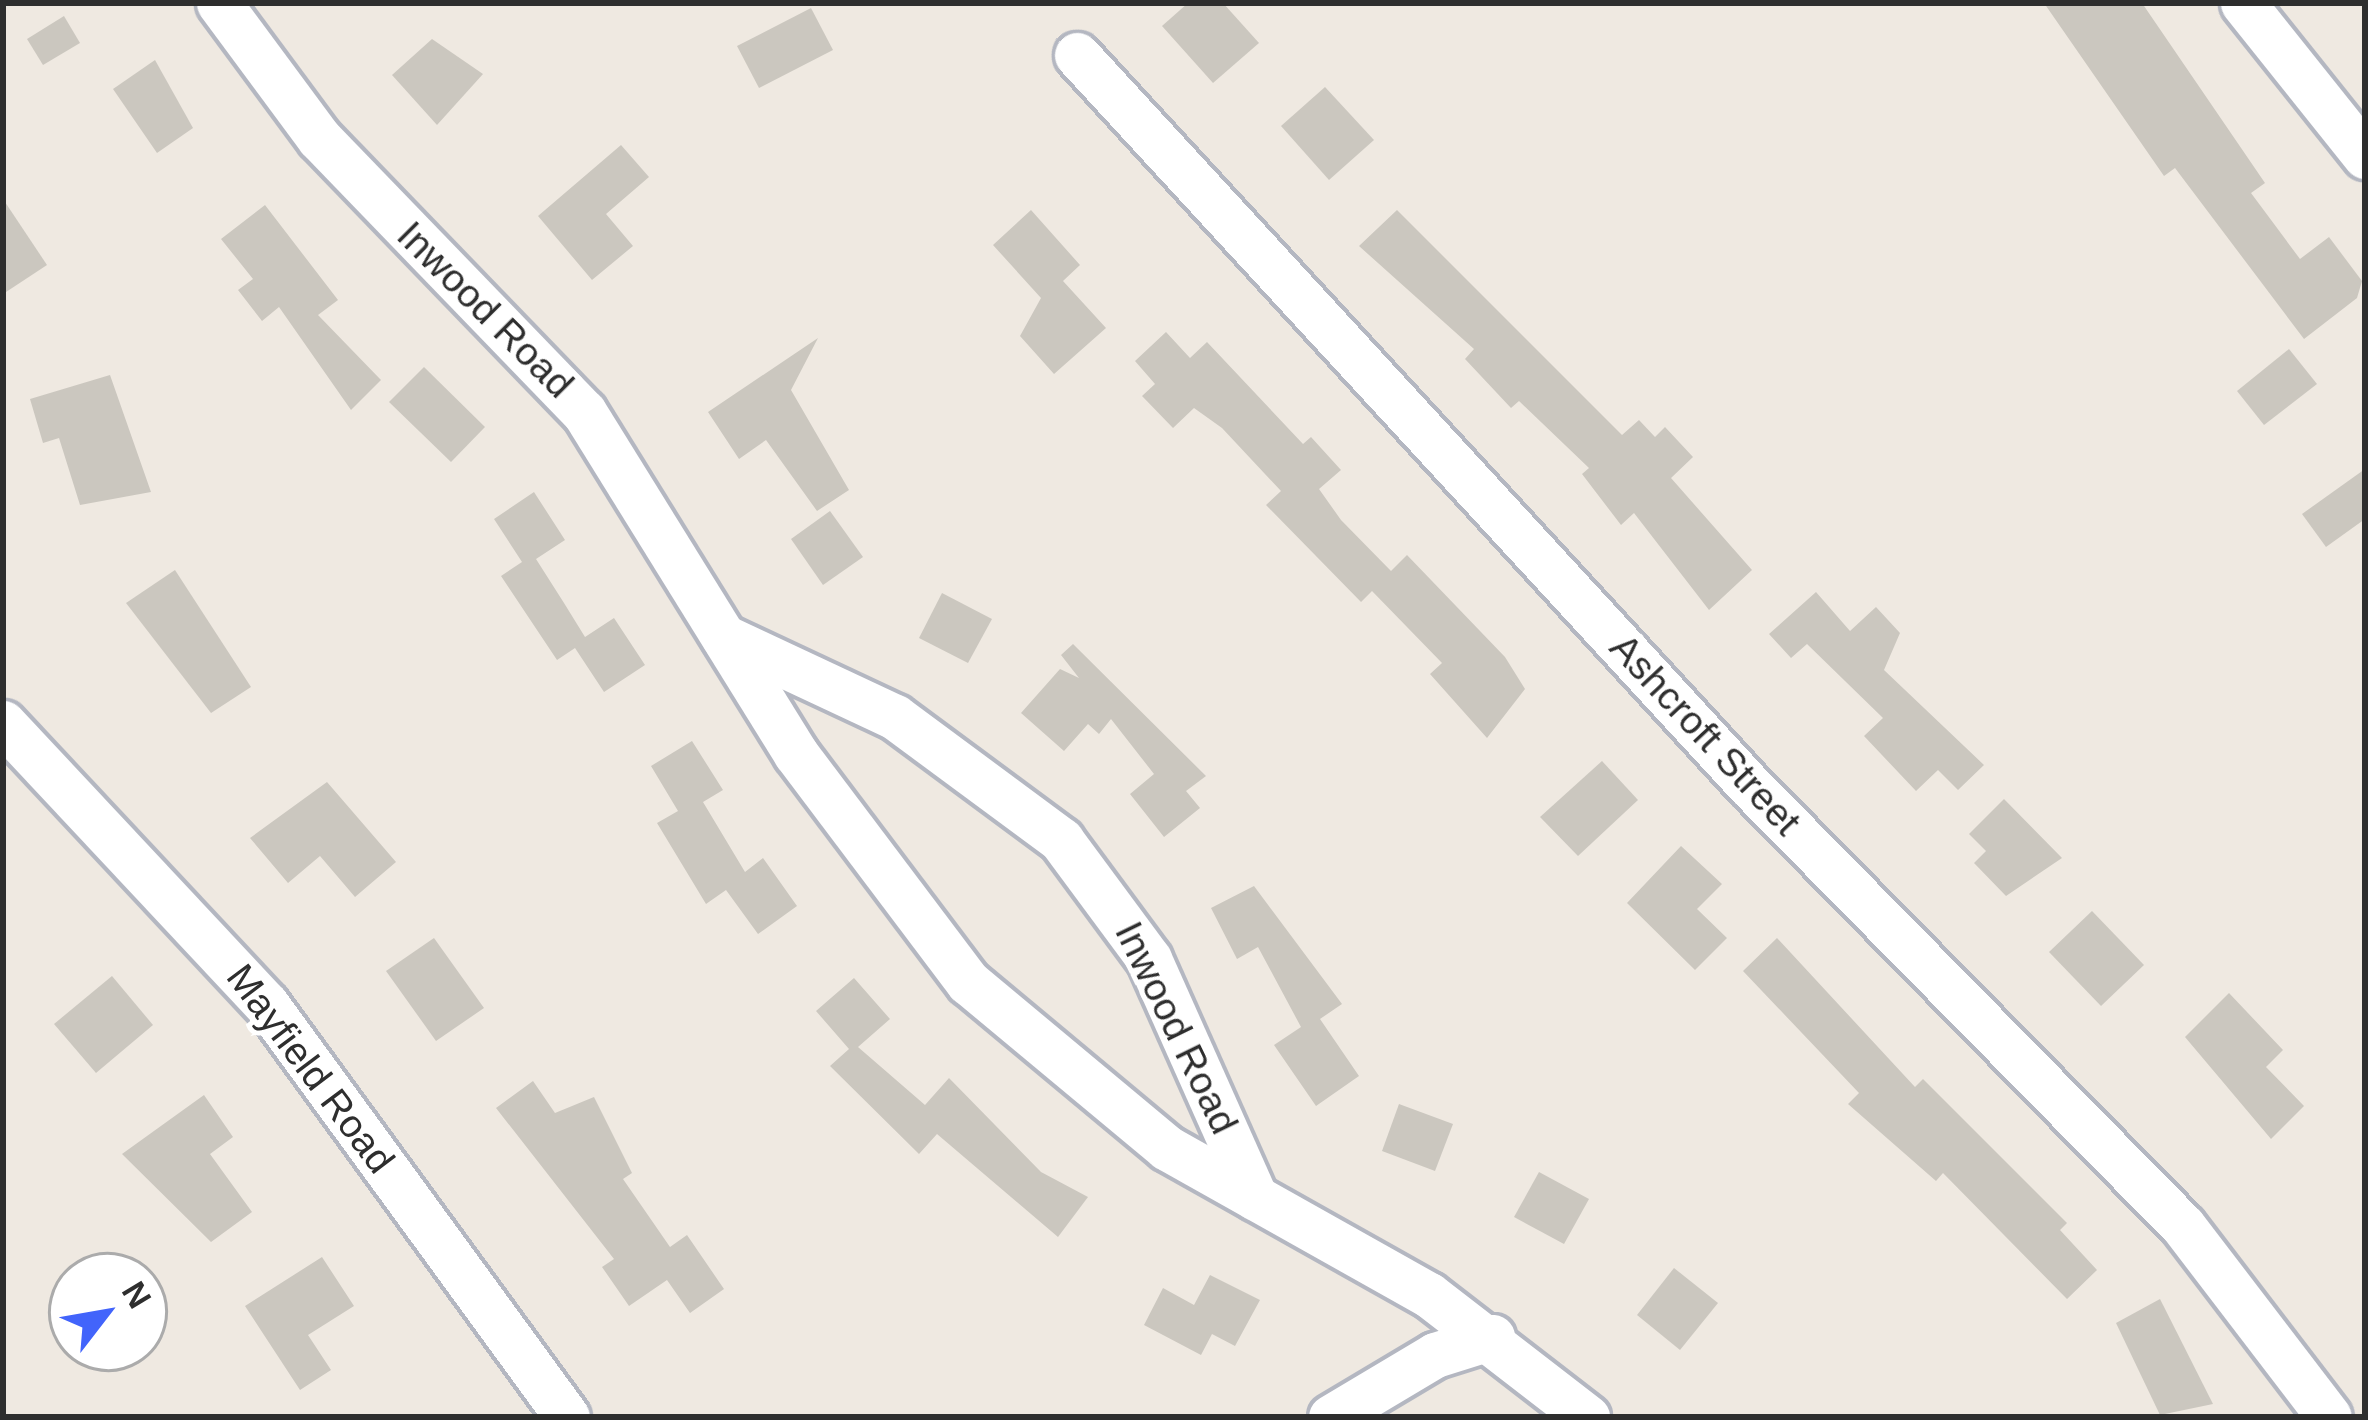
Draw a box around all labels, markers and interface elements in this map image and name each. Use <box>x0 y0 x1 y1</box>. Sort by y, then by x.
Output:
street label: Inwood Road <box>387 212 583 408</box>
street label: Ashcroft Street <box>1600 625 1810 845</box>
street label: Inwood Road <box>1105 914 1247 1142</box>
street label: Mayfield Road <box>216 955 404 1183</box>
north arrow <box>48 1252 168 1372</box>
text: N <box>115 1275 159 1314</box>

